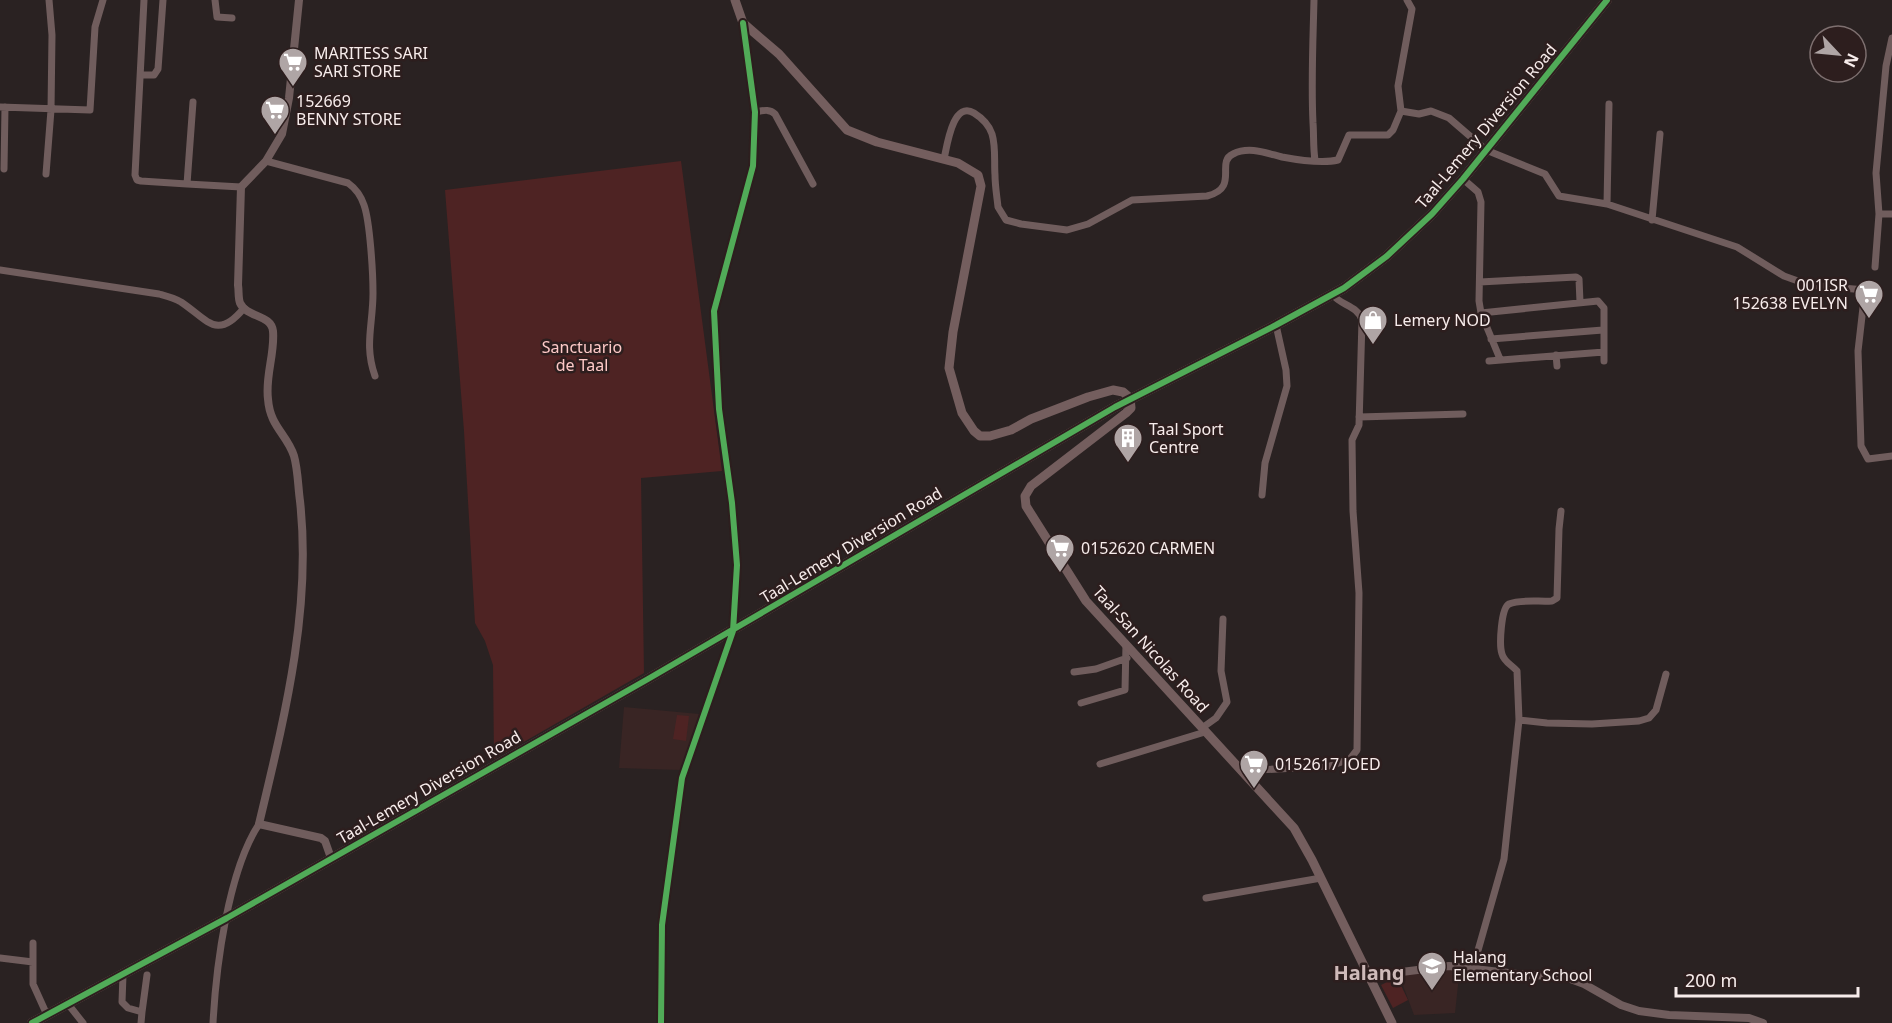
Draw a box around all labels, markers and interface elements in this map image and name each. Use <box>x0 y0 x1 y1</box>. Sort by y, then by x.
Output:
north arrow <box>1808 24 1868 84</box>
street label: Taal-Lemery Diversion Road <box>1410 39 1562 213</box>
place label: MARITESS SARI SARI STORE <box>314 42 428 82</box>
supermarket icon: MARITESS SARI SARI STORE <box>277 46 309 88</box>
text: N <box>1839 50 1864 71</box>
place label: 152669 BENNY STORE <box>296 90 402 130</box>
supermarket icon: 152669 BENNY STORE <box>259 94 291 136</box>
place label: 001ISR 152638 EVELYN <box>1732 274 1848 314</box>
supermarket icon: 001ISR 152638 EVELYN <box>1853 278 1885 320</box>
shop icon: Lemery NOD <box>1357 304 1389 346</box>
place label: Lemery NOD <box>1394 309 1491 331</box>
park label: Sanctuario de Taal <box>542 336 622 376</box>
place label: Taal Sport Centre <box>1149 418 1224 458</box>
building icon: Taal Sport Centre <box>1112 422 1144 464</box>
street label: Taal-Lemery Diversion Road <box>756 482 946 608</box>
supermarket icon: 0152620 CARMEN <box>1044 532 1076 574</box>
place label: 0152620 CARMEN <box>1081 537 1215 559</box>
street label: Taal-San Nicolas Road <box>1088 581 1214 717</box>
street label: Taal-Lemery Diversion Road <box>333 725 525 849</box>
supermarket icon: 0152617 JOED <box>1238 748 1270 790</box>
place label: 0152617 JOED <box>1275 753 1381 775</box>
place label: Halang Elementary School <box>1453 946 1592 986</box>
school or university icon: Halang Elementary School <box>1416 950 1448 992</box>
district label: Halang <box>1334 959 1404 986</box>
scale bar <box>1676 960 1858 998</box>
text: 200 m <box>1685 968 1737 992</box>

